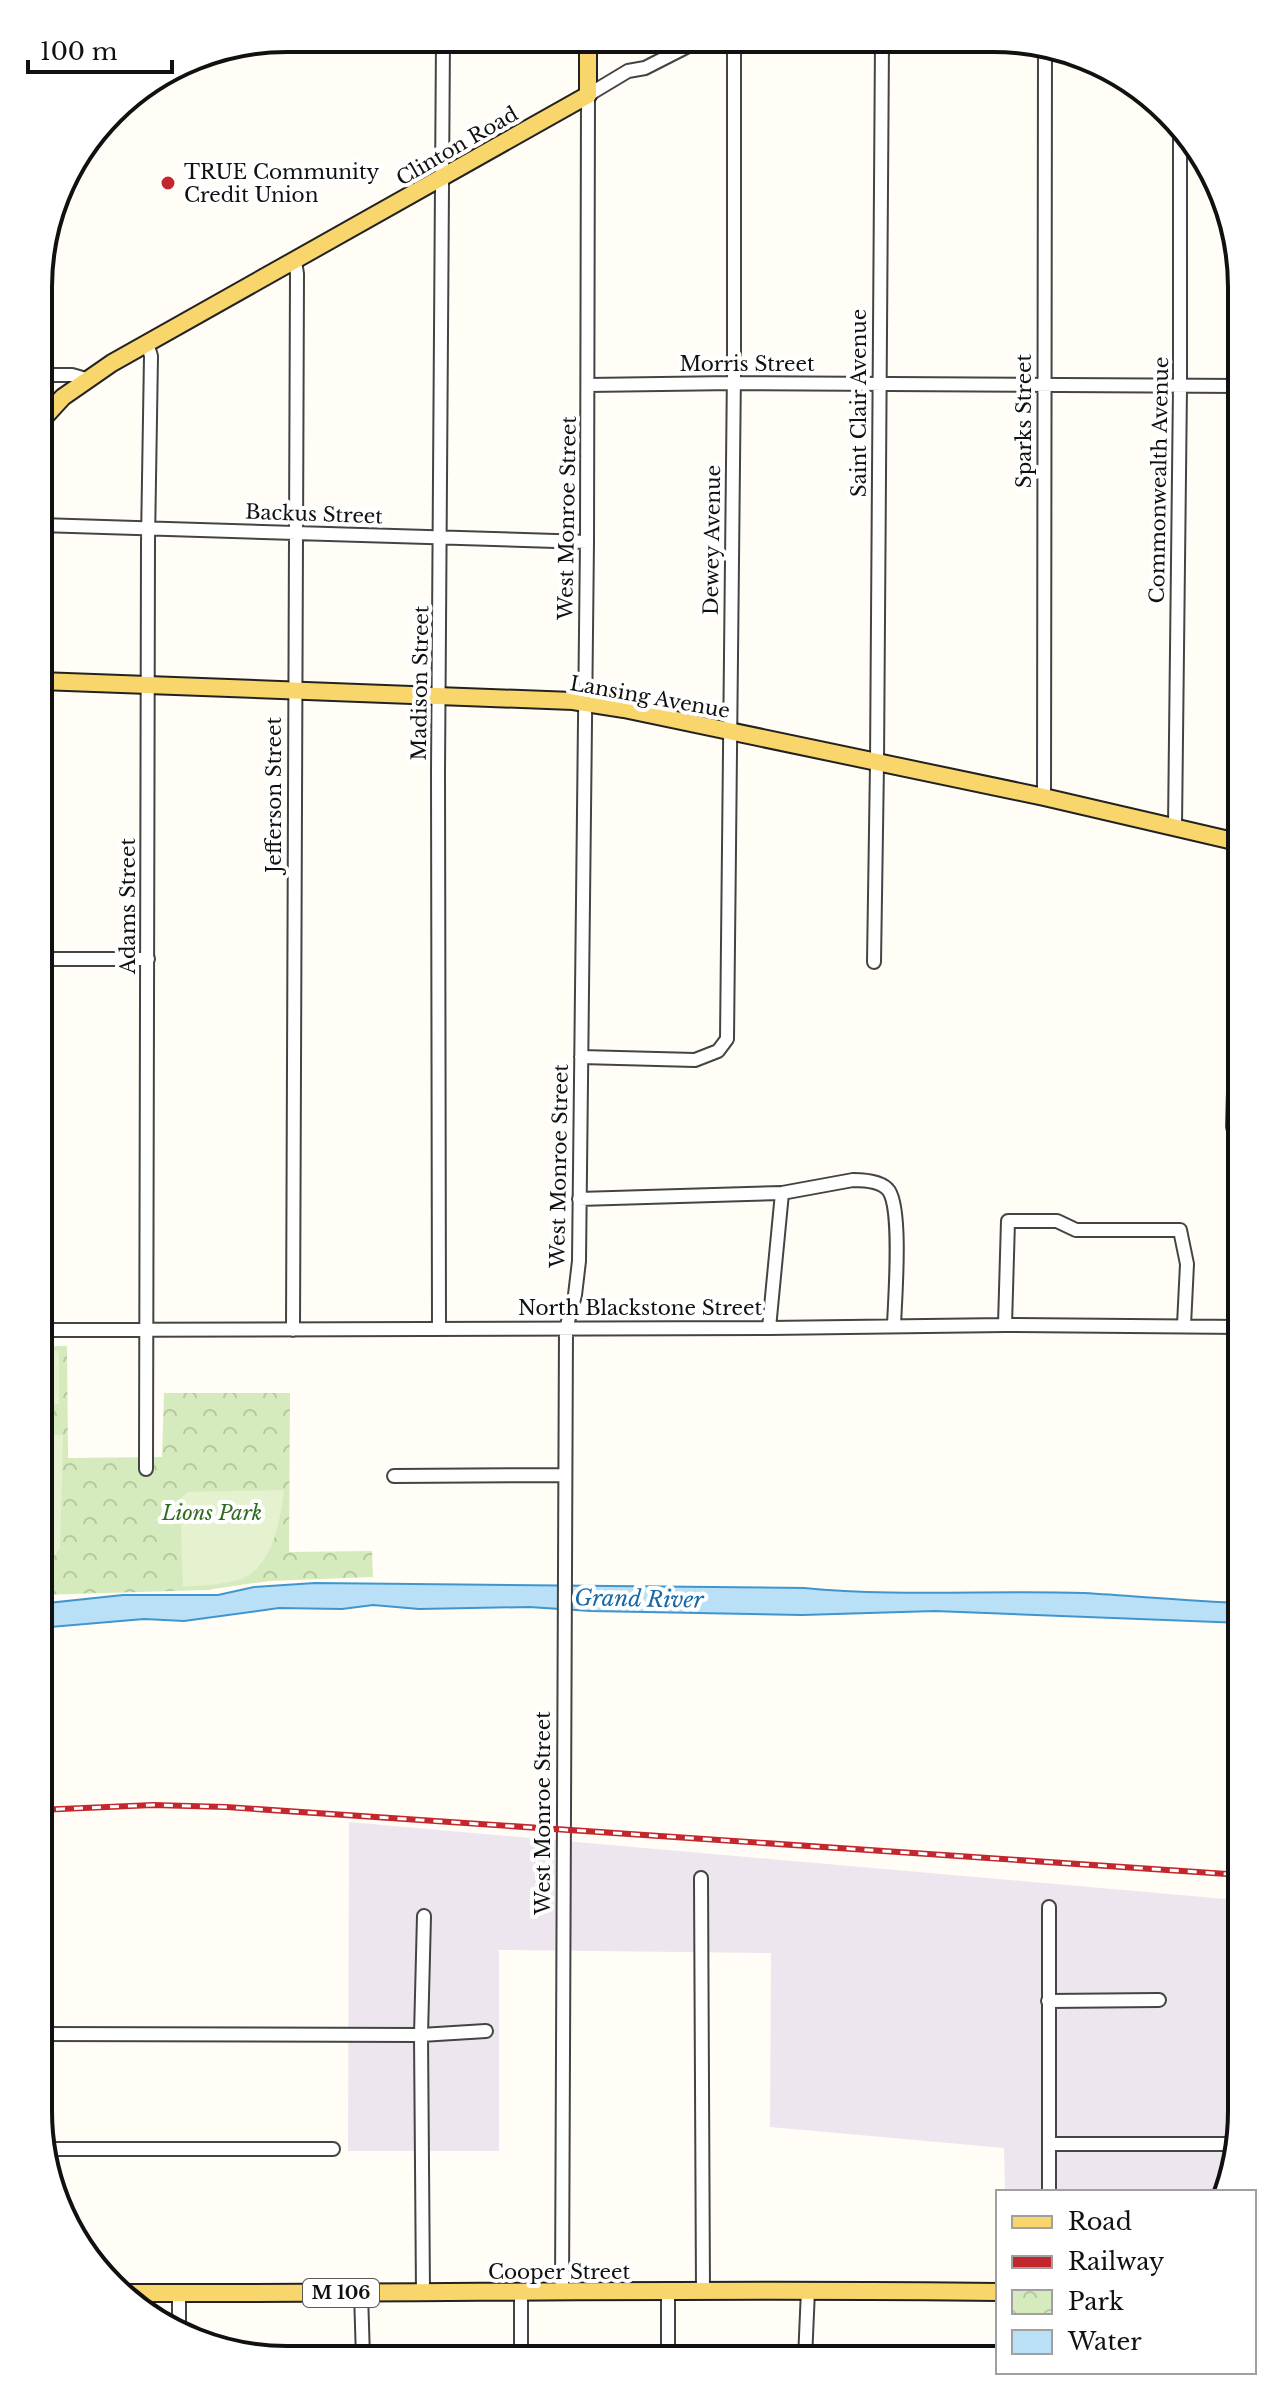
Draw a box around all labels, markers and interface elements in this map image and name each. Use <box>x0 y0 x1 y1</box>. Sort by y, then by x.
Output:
scale bar <box>28 24 172 74</box>
text: 100 m <box>40 37 118 66</box>
street label: Clinton Road <box>392 101 522 191</box>
place label: TRUE Community Credit Union <box>184 160 379 207</box>
marker: TRUE Community Credit Union <box>159 174 177 192</box>
street label: Saint Clair Avenue <box>847 309 871 497</box>
street label: Morris Street <box>679 352 815 376</box>
street label: Sparks Street <box>1012 353 1036 488</box>
street label: Commonwealth Avenue <box>1145 356 1173 604</box>
street label: West Monroe Street <box>553 416 581 621</box>
street label: Dewey Avenue <box>699 465 725 615</box>
street label: Backus Street <box>245 500 384 528</box>
street label: Madison Street <box>407 605 433 761</box>
street label: Lansing Avenue <box>568 671 732 723</box>
street label: Jefferson Street <box>262 717 286 876</box>
street label: Adams Street <box>116 837 140 975</box>
street label: West Monroe Street <box>545 1064 573 1269</box>
street label: North Blackstone Street <box>518 1296 762 1320</box>
park label: Lions Park <box>161 1501 262 1525</box>
water label: Grand River <box>574 1584 705 1614</box>
street label: West Monroe Street <box>531 1711 555 1916</box>
legend <box>996 2190 1256 2374</box>
text: Road <box>1068 2207 1132 2236</box>
text: Railway <box>1068 2247 1165 2276</box>
street label: Cooper Street <box>488 2260 631 2284</box>
road number: M 106 <box>303 2279 379 2307</box>
text: Park <box>1068 2287 1124 2316</box>
text: Water <box>1067 2327 1142 2356</box>

